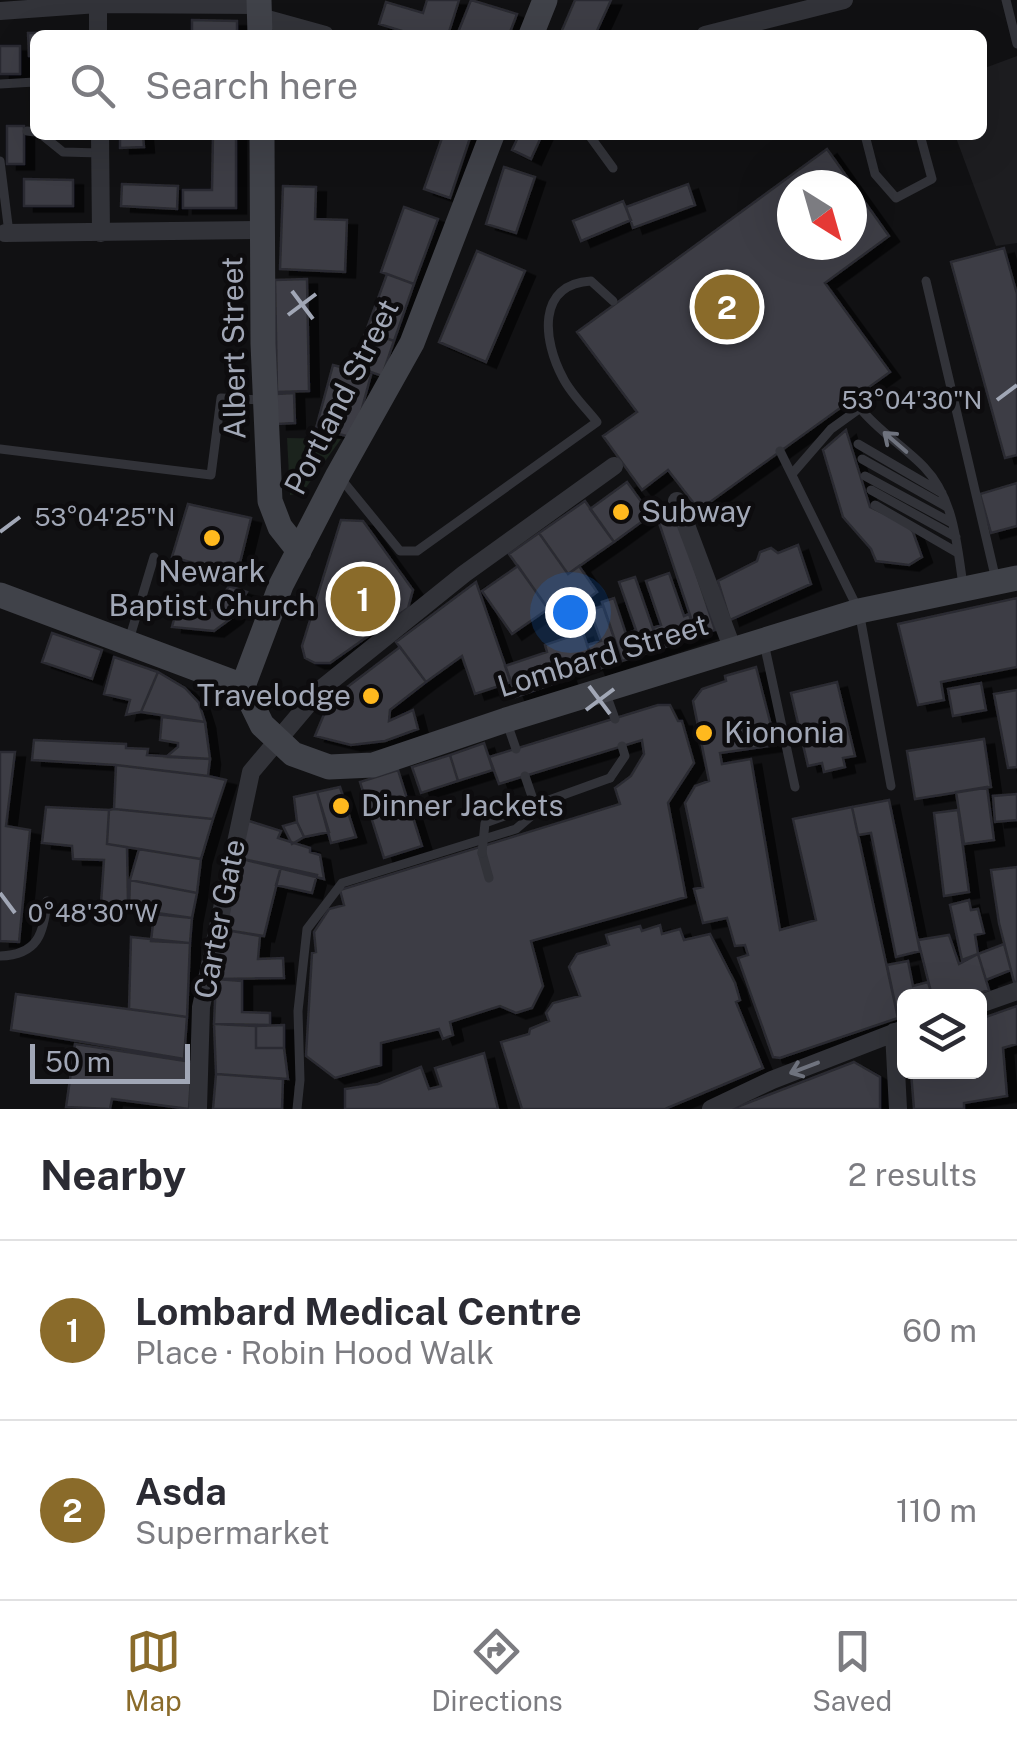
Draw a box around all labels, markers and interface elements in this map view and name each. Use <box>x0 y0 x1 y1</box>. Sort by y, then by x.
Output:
search box <box>30 30 987 140</box>
icon: search <box>65 58 120 113</box>
text: Search here <box>145 63 358 108</box>
north arrow <box>777 170 867 260</box>
street label: Albert Street <box>213 256 253 440</box>
pin: 2 <box>694 270 760 344</box>
street label: Portland Street <box>276 293 406 500</box>
text: 53°04'30"N <box>842 385 982 415</box>
one-way arrow <box>883 431 909 453</box>
place label: Subway <box>641 493 752 529</box>
marker: Subway <box>610 501 632 523</box>
text: 53°04'25"N <box>35 502 175 532</box>
marker: Newark Baptist Church <box>201 527 223 549</box>
place label: Newark Baptist Church <box>108 553 316 623</box>
pin: 1 <box>330 562 396 636</box>
your location <box>545 587 596 638</box>
street label: Lombard Street <box>493 606 712 704</box>
place label: Travelodge <box>197 677 351 713</box>
marker: Travelodge <box>360 685 382 707</box>
place label: Kiononia <box>724 714 844 750</box>
marker: Kiononia <box>693 722 715 744</box>
place label: Dinner Jackets <box>361 787 564 823</box>
marker: Dinner Jackets <box>330 795 352 817</box>
street label: Carter Gate <box>186 836 252 1002</box>
text: 0°48'30"W <box>28 898 158 928</box>
map controls <box>897 989 987 1079</box>
button: layers <box>897 989 987 1079</box>
scale bar <box>30 1039 190 1084</box>
text: 50 m <box>45 1045 111 1078</box>
one-way arrow <box>789 1060 819 1078</box>
text: Nearby <box>40 1150 186 1199</box>
text: 2 results <box>848 1156 977 1193</box>
text: Lombard Medical Centre <box>135 1289 582 1334</box>
text: 1 <box>66 1312 79 1349</box>
text: 60 m <box>902 1312 977 1349</box>
text: Place · Robin Hood Walk <box>135 1334 494 1371</box>
text: Asda <box>135 1469 227 1514</box>
text: 2 <box>62 1492 83 1529</box>
text: 110 m <box>896 1492 977 1529</box>
text: Supermarket <box>135 1514 330 1551</box>
tab: Map <box>125 1624 182 1717</box>
tab: Directions <box>431 1624 563 1717</box>
tab: Saved <box>812 1624 892 1717</box>

